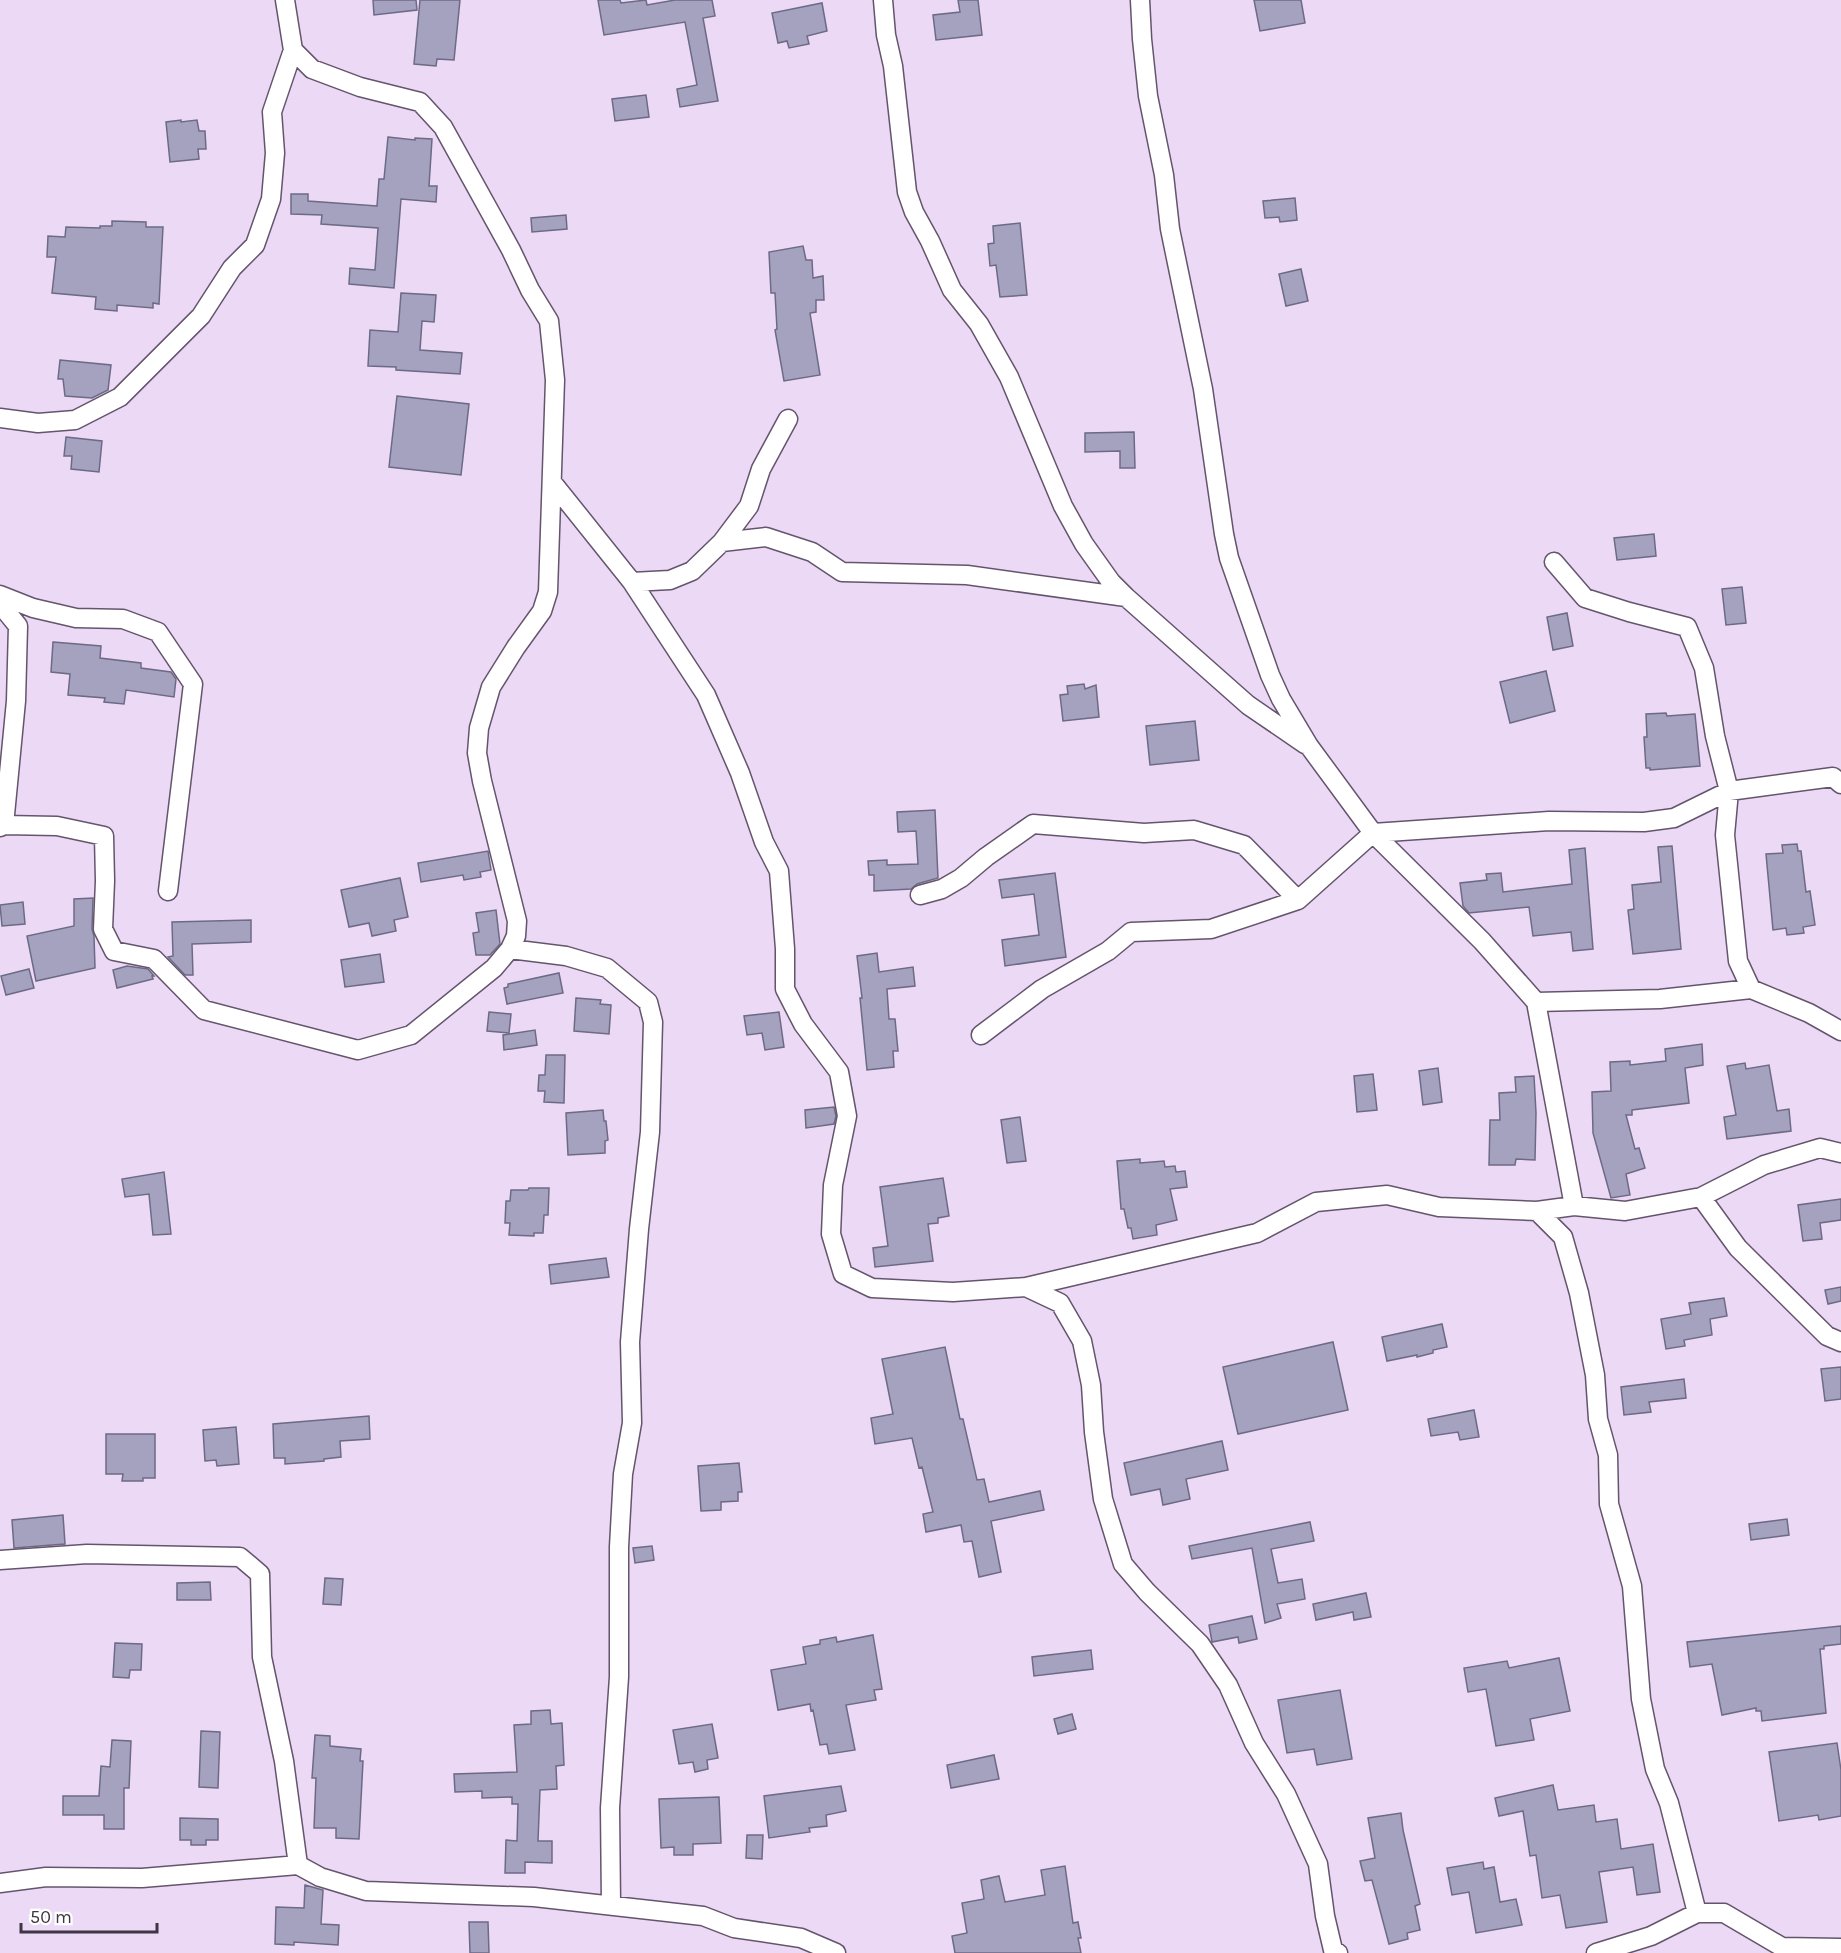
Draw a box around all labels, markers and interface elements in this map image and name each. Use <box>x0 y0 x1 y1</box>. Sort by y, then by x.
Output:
scale bar <box>21 1896 158 1934</box>
text: 50 m <box>30 1906 72 1928</box>

